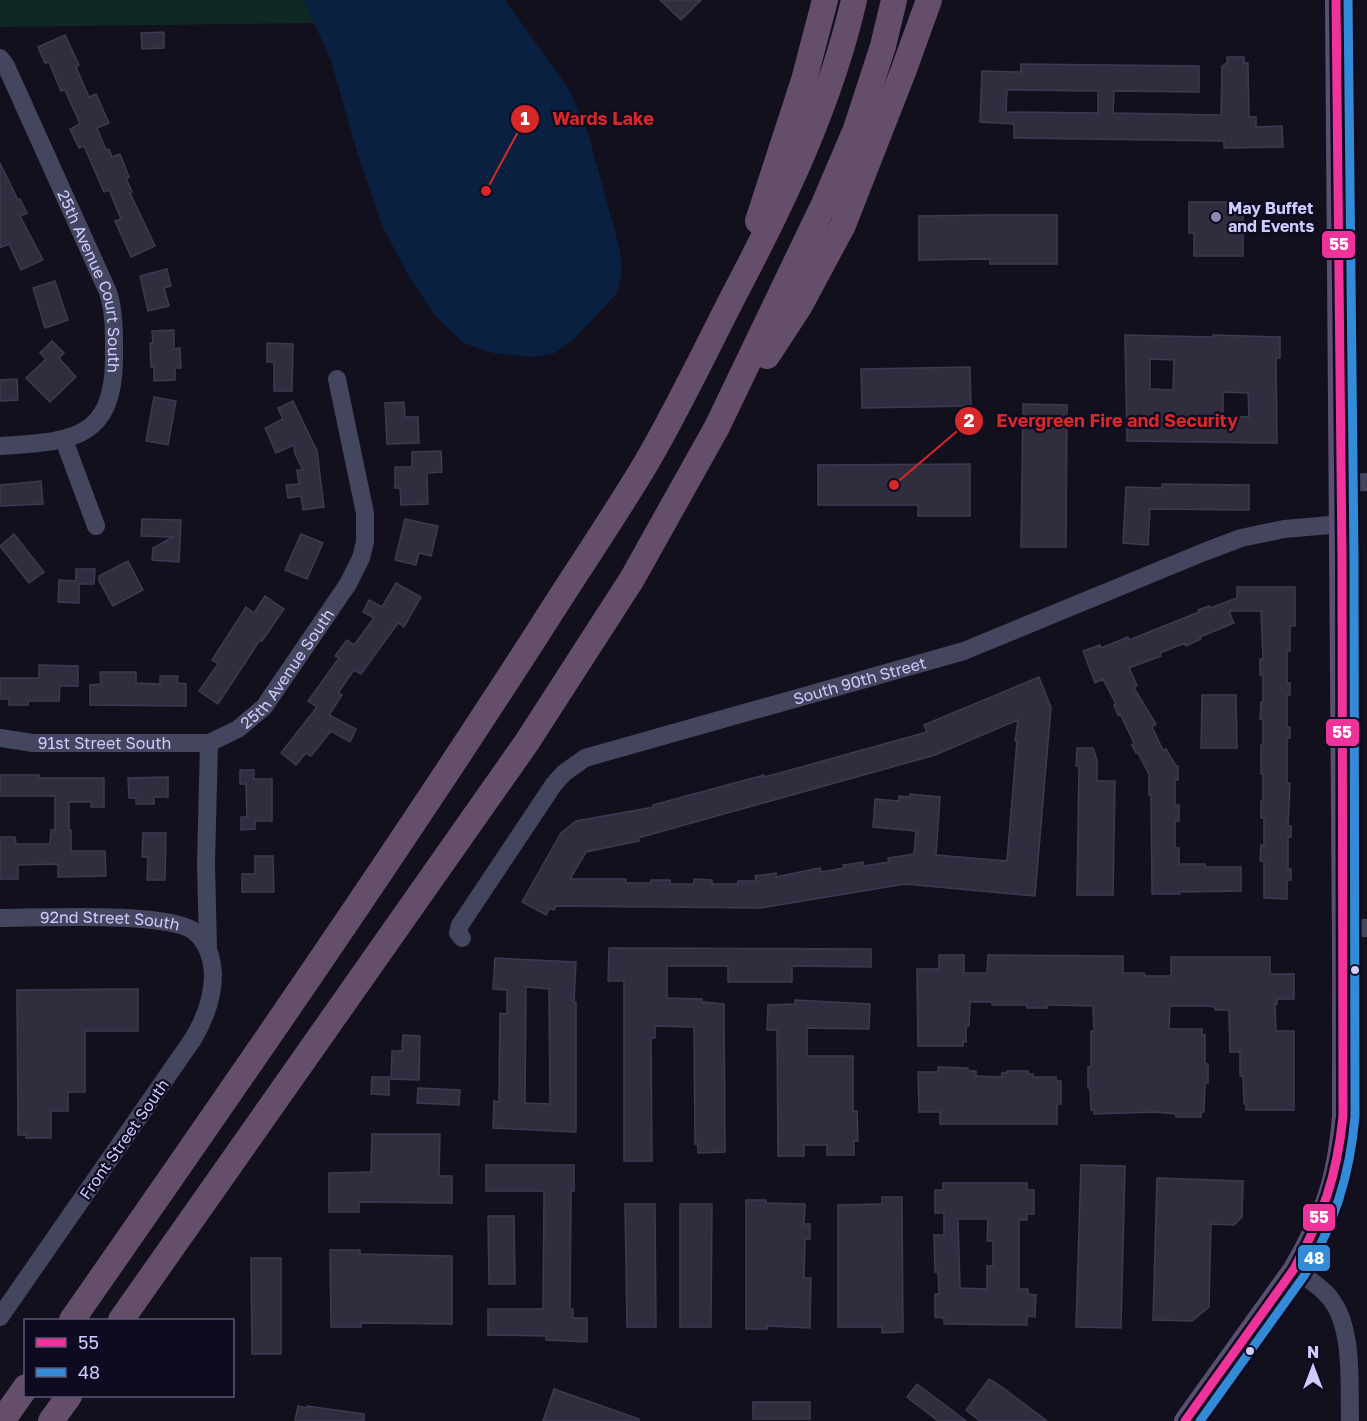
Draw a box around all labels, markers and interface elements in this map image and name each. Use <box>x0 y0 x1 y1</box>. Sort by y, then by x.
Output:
callout: Wards Lake <box>510 101 666 137</box>
text: 1 <box>520 107 530 129</box>
text: Wards Lake <box>552 107 654 129</box>
street label: 25th Avenue Court South <box>53 187 124 373</box>
place label: May Buffet and Events <box>1228 198 1314 236</box>
marker: May Buffet and Events <box>1209 210 1223 224</box>
line badge: 55 <box>1321 230 1356 259</box>
text: 55 <box>1329 234 1349 254</box>
callout: Evergreen Fire and Security <box>954 403 1250 439</box>
text: 2 <box>964 409 975 431</box>
text: Evergreen Fire and Security <box>996 409 1238 431</box>
street label: 25th Avenue South <box>236 605 338 733</box>
street label: South 90th Street <box>791 652 928 709</box>
line badge: 55 <box>1325 718 1360 747</box>
text: 55 <box>1332 722 1352 742</box>
street label: 91st Street South <box>38 733 171 753</box>
street label: 92nd Street South <box>40 907 182 935</box>
unlabelled marker <box>1349 964 1361 976</box>
street label: Front Street South <box>75 1075 173 1203</box>
line badge: 55 <box>1302 1203 1336 1232</box>
text: 55 <box>1309 1207 1329 1227</box>
line badge: 48 <box>1297 1244 1331 1272</box>
text: 48 <box>1304 1248 1324 1268</box>
legend <box>24 1319 234 1397</box>
text: 55 <box>78 1331 99 1353</box>
north arrow <box>1283 1337 1343 1397</box>
text: N <box>1307 1342 1319 1362</box>
unlabelled marker <box>1244 1345 1256 1357</box>
text: 48 <box>78 1361 100 1383</box>

